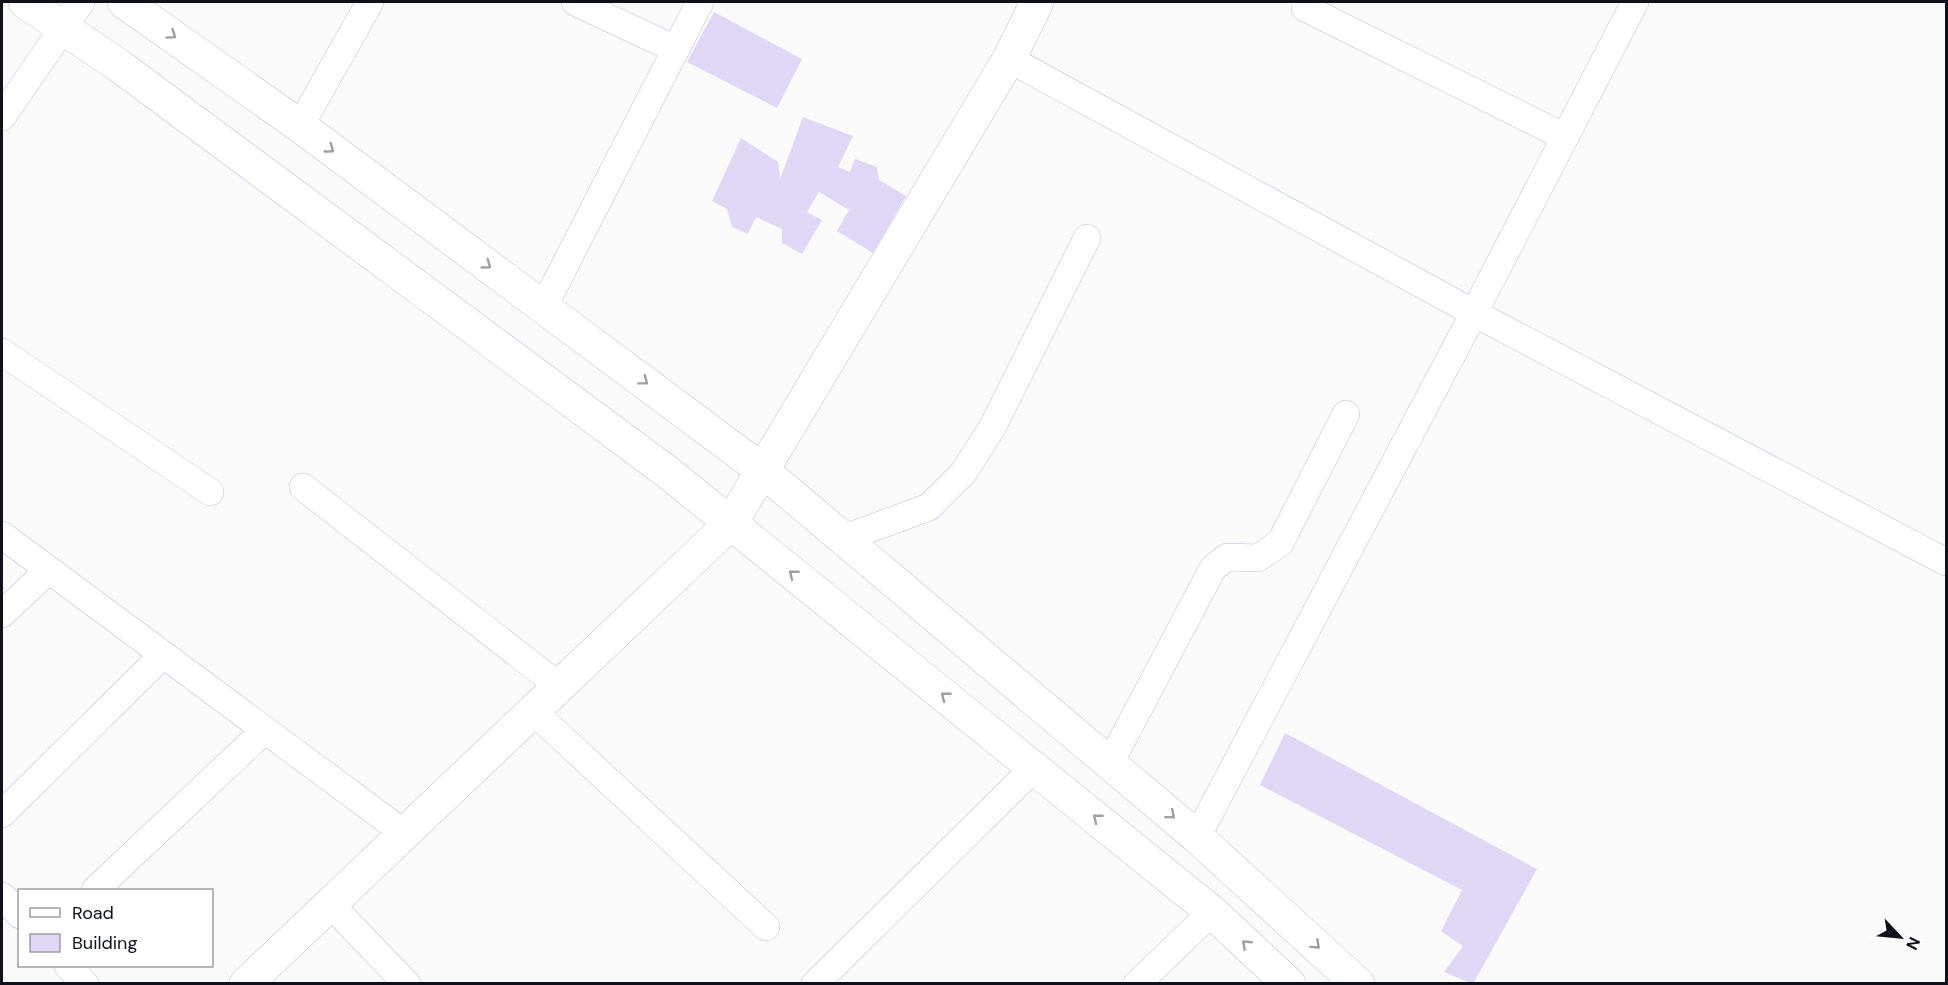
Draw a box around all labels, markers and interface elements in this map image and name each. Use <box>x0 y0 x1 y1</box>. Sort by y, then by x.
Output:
one-way arrow <box>165 28 176 39</box>
one-way arrow <box>324 142 335 153</box>
one-way arrow <box>481 257 492 268</box>
one-way arrow <box>637 374 648 385</box>
one-way arrow <box>789 570 800 581</box>
one-way arrow <box>941 692 952 703</box>
one-way arrow <box>1164 808 1175 819</box>
one-way arrow <box>1093 815 1104 826</box>
legend <box>18 889 213 967</box>
text: Road <box>72 901 114 925</box>
north arrow <box>1870 907 1930 967</box>
text: Building <box>72 931 137 955</box>
text: N <box>1901 934 1925 953</box>
one-way arrow <box>1309 938 1320 949</box>
one-way arrow <box>1242 940 1253 951</box>

